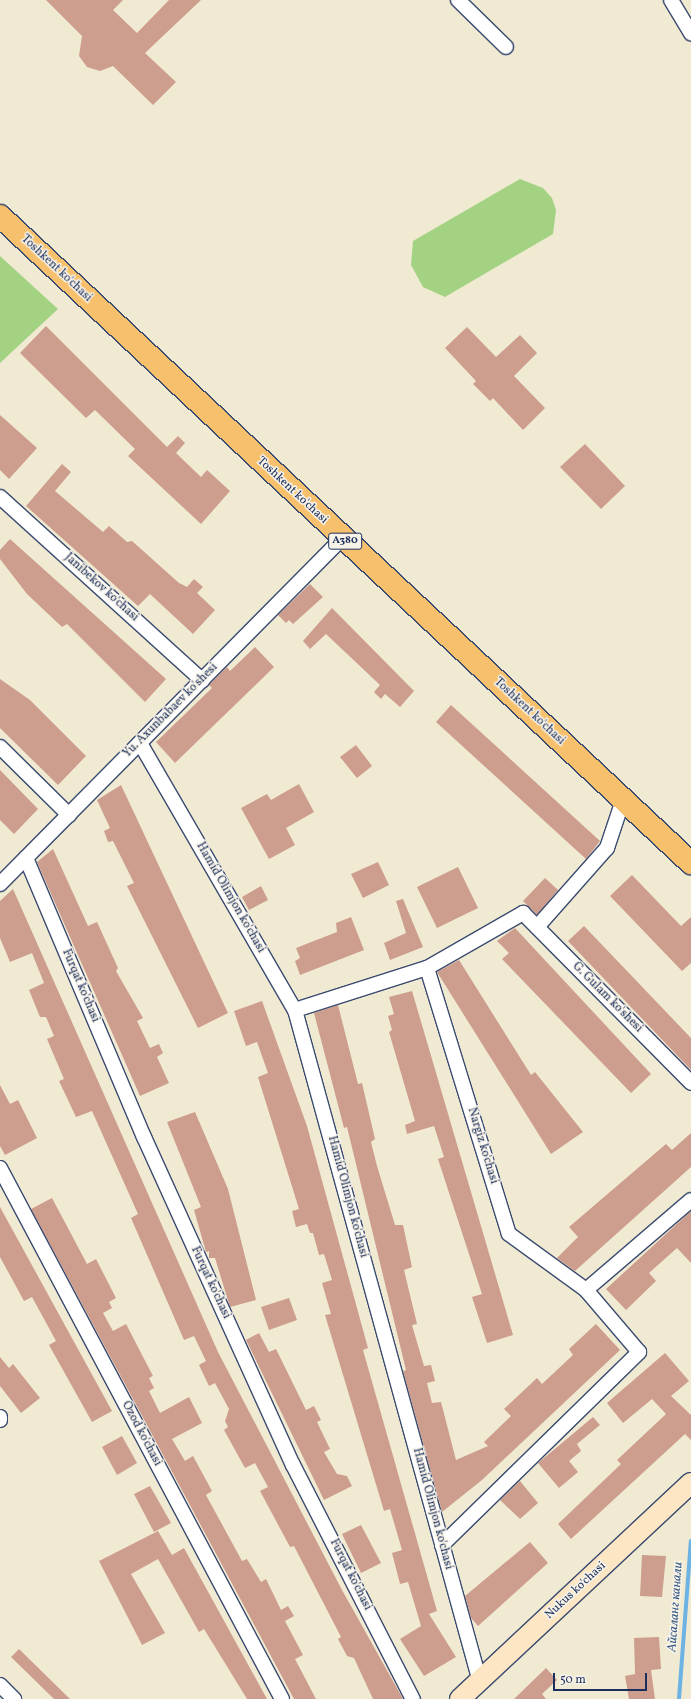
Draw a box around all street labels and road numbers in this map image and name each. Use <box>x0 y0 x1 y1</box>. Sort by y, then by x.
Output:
street label: Toshkent ko'chasi <box>18 232 94 306</box>
street label: Toshkent ko'chasi <box>254 454 330 528</box>
road number: A380 <box>328 532 362 550</box>
street label: Janibekov ko'chasi <box>61 551 141 625</box>
street label: Yu. Axunbabaev ko'shesi <box>121 661 221 761</box>
street label: Toshkent ko'chasi <box>491 675 567 749</box>
street label: Hamid Olimjon ko'chasi <box>192 840 268 956</box>
street label: Furqat ko'chasi <box>58 947 102 1025</box>
street label: G. Gulam ko'shesi <box>569 960 645 1036</box>
street label: Nargiz ko'chasi <box>464 1106 500 1186</box>
street label: Hamid Olimjon ko'chasi <box>324 1135 370 1259</box>
street label: Furqat ko'chasi <box>187 1245 233 1321</box>
street label: Ozod ko'chasi <box>118 1399 164 1469</box>
street label: Hamid Olimjon ko'chasi <box>409 1447 455 1571</box>
street label: Furqat ko'chasi <box>326 1537 374 1613</box>
street label: Nukus ko'chasi <box>543 1559 609 1623</box>

